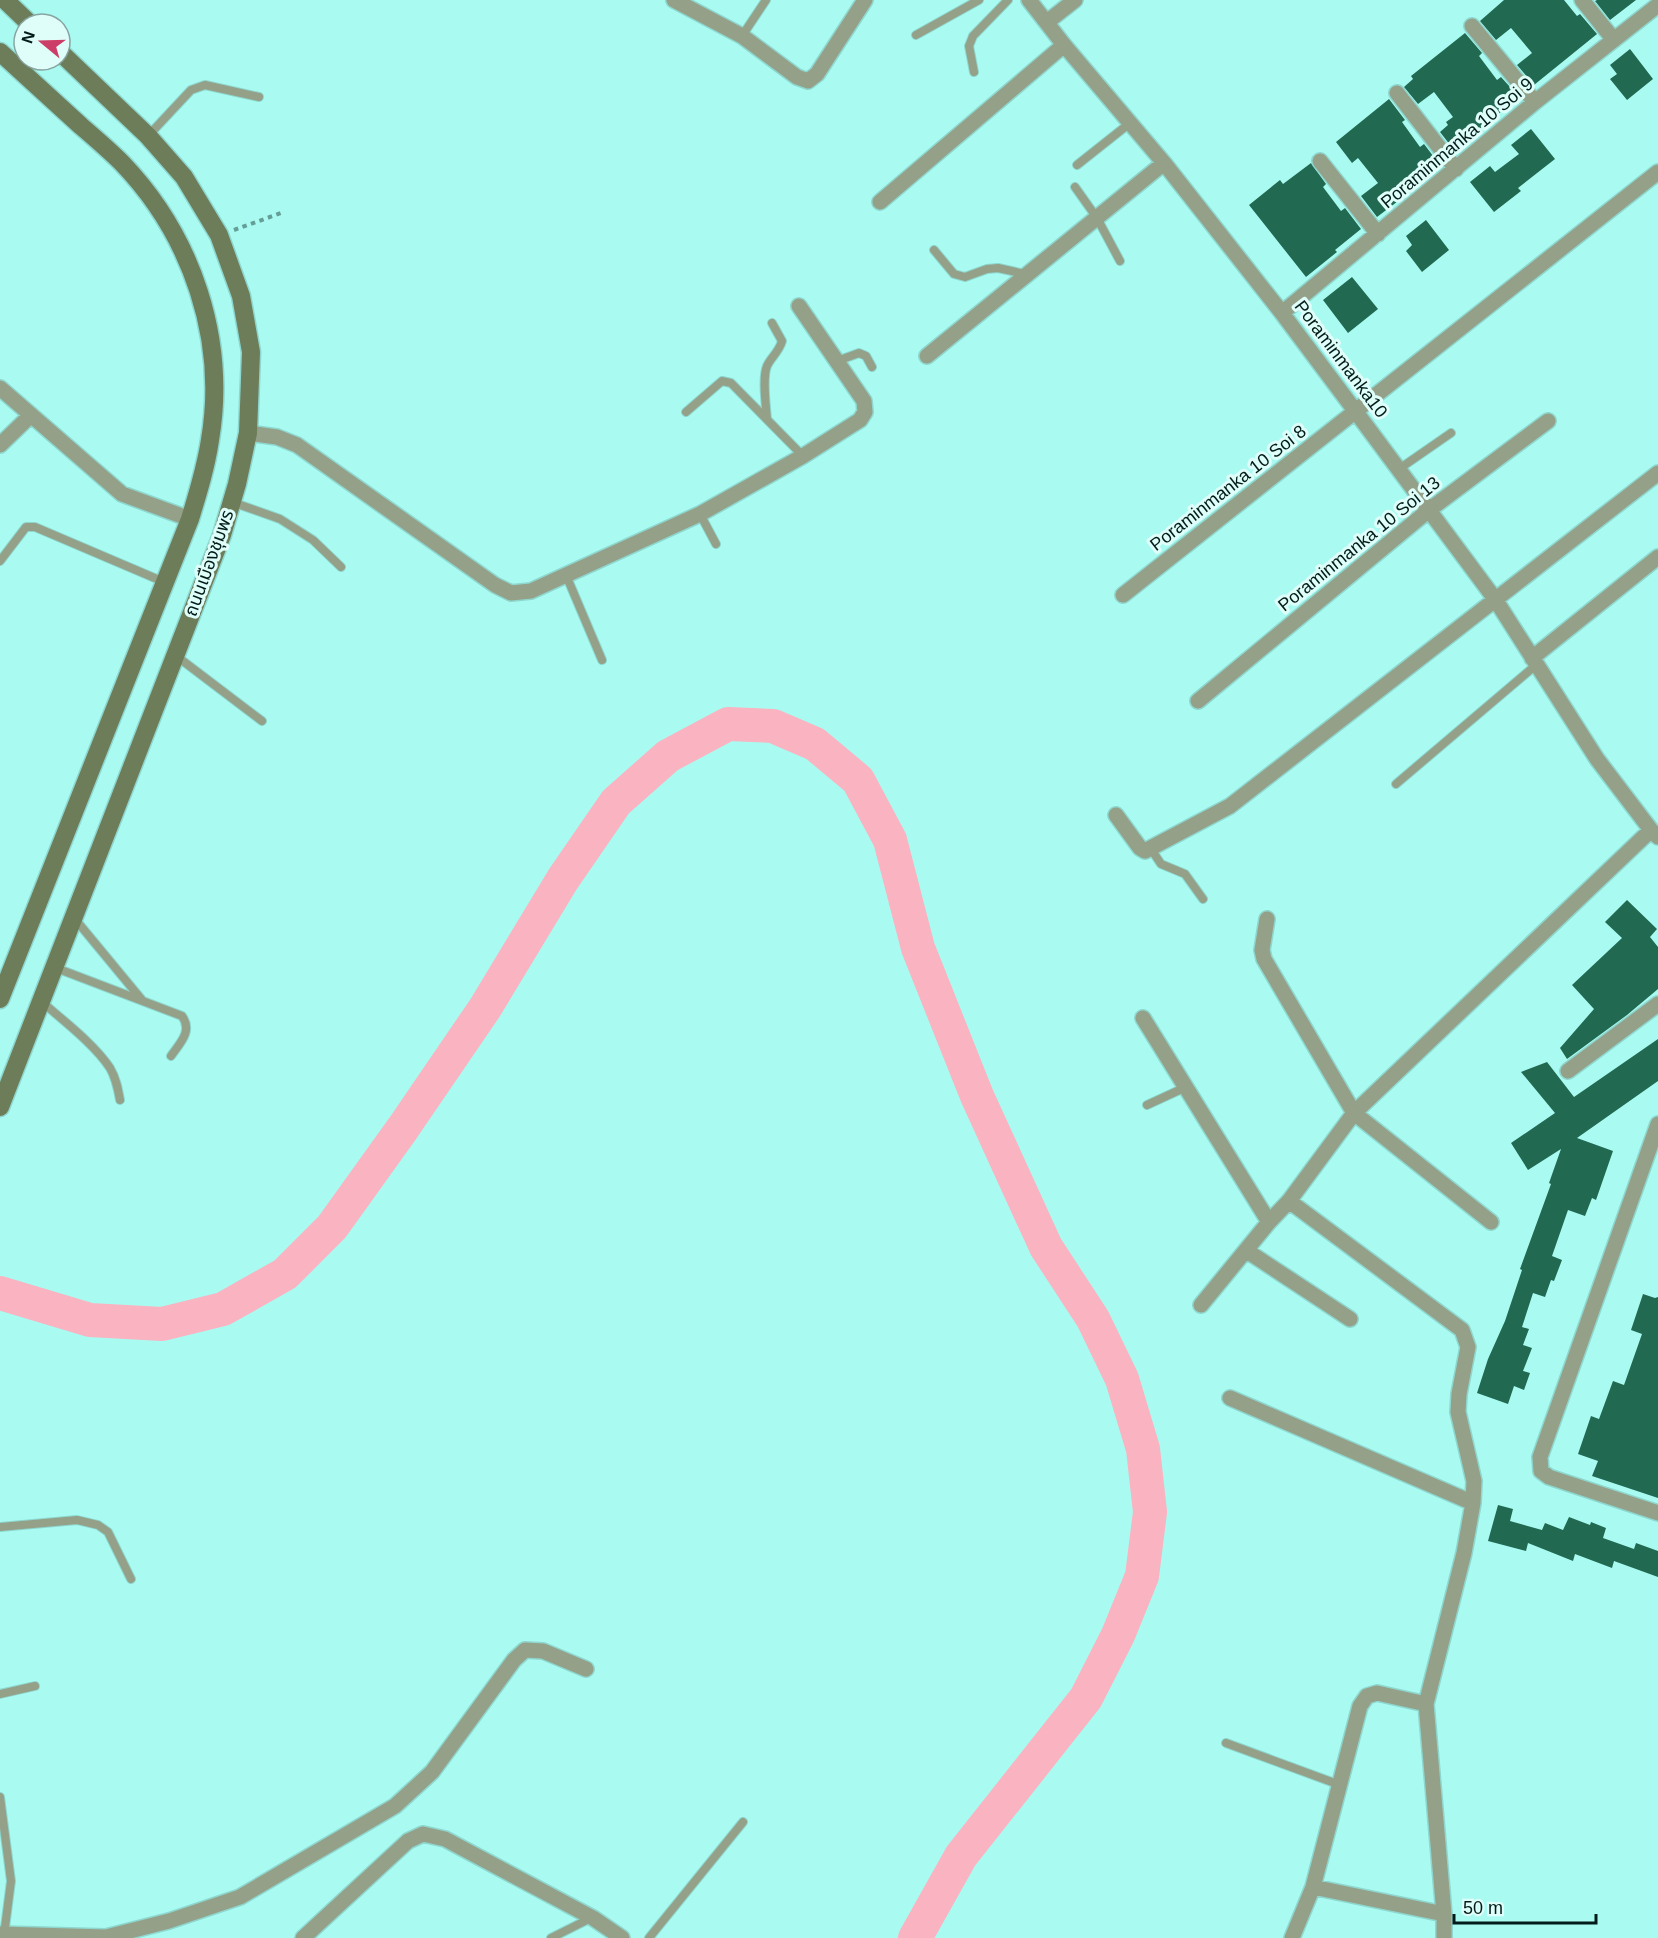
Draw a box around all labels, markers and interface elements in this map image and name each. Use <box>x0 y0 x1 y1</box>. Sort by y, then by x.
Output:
north arrow <box>12 12 72 72</box>
text: N <box>18 29 38 46</box>
street label: Poraminmanka 10 Soi 9 <box>1377 74 1537 212</box>
street label: Poraminmanka10 <box>1291 297 1391 421</box>
street label: Poraminmanka 10 Soi 8 <box>1146 421 1310 555</box>
street label: Poraminmanka 10 Soi 13 <box>1274 473 1444 615</box>
street label: ถนนเมืองชุมพร <box>181 507 238 619</box>
scale bar <box>1454 1887 1596 1925</box>
text: 50 m <box>1463 1898 1503 1918</box>

